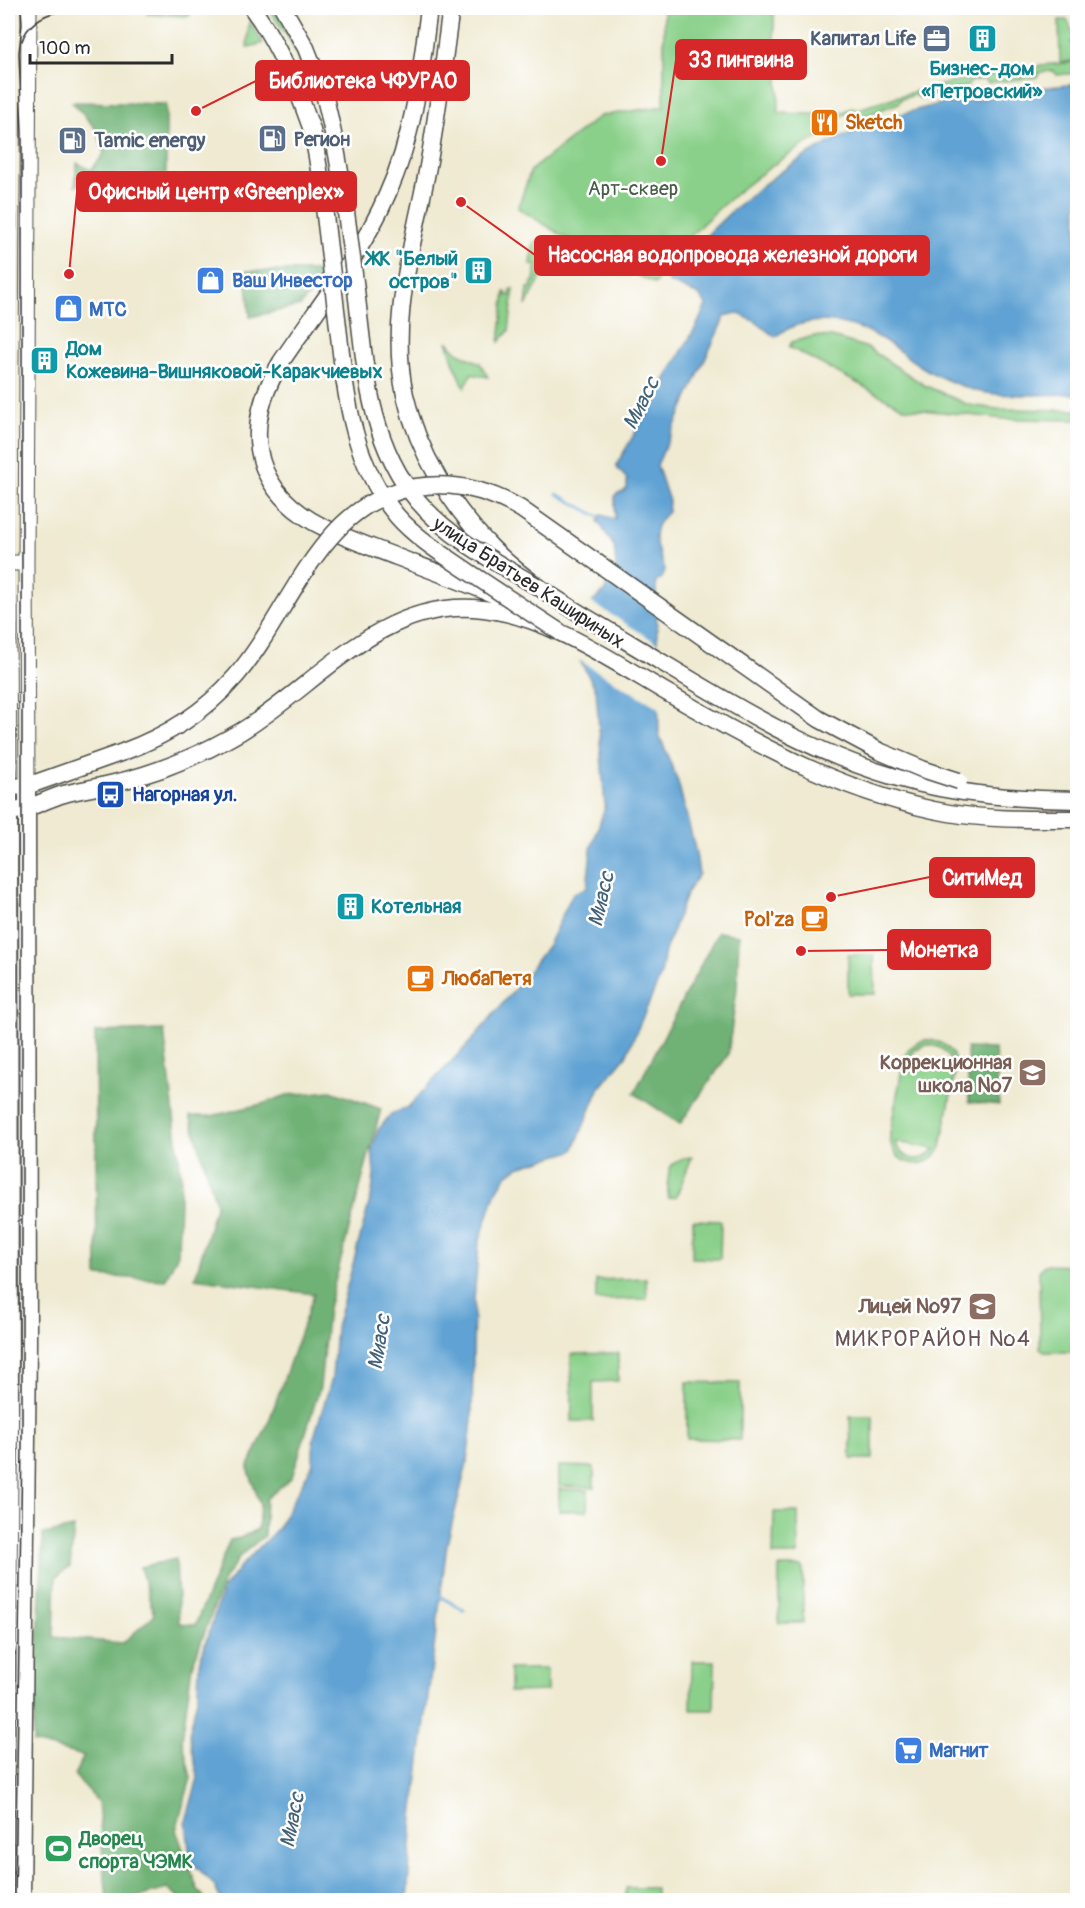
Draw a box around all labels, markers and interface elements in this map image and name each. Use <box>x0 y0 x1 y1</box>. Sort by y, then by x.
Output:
office icon: Капитал Life <box>921 22 953 54</box>
building icon: Бизнес-дом «Петровский» <box>966 22 998 54</box>
place label: Капитал Life <box>810 26 917 51</box>
scale bar <box>30 27 172 65</box>
text: 100 m <box>39 37 91 60</box>
callout: 33 пингвина <box>676 40 806 79</box>
text: 33 пингвина <box>688 47 794 74</box>
place label: Бизнес-дом «Петровский» <box>922 56 1043 104</box>
callout: Библиотека ЧФУРАО <box>256 61 469 100</box>
text: Библиотека ЧФУРАО <box>269 68 457 95</box>
restaurant icon: Sketch <box>808 106 840 138</box>
place label: Sketch <box>845 110 902 135</box>
fuel station icon: Регион <box>257 123 289 155</box>
fuel station icon: Tamic energy <box>57 124 89 156</box>
place label: Регион <box>294 127 350 152</box>
place label: Tamic energy <box>93 128 206 153</box>
callout: Офисный центр «Greenplex» <box>77 172 356 211</box>
park label: Арт-сквер <box>588 176 678 201</box>
text: Офисный центр «Greenplex» <box>88 179 344 206</box>
callout: Насосная водопровода железной дороги <box>535 236 929 275</box>
text: Насосная водопровода железной дороги <box>547 242 917 269</box>
place label: ЖК "Белый остров" <box>364 246 458 294</box>
building icon: ЖК "Белый остров" <box>463 254 495 286</box>
shop icon: Ваш Инвестор <box>195 264 227 296</box>
place label: Ваш Инвестор <box>232 268 353 293</box>
shop icon: МТС <box>52 293 84 325</box>
place label: МТС <box>89 297 127 322</box>
place label: Дом Кожевина-Вишняковой-Каракчиевых <box>65 336 382 384</box>
building icon: Дом Кожевина-Вишняковой-Каракчиевых <box>29 344 61 376</box>
water label: Миасс <box>617 371 667 434</box>
street label: улица Братьев Кашириных <box>427 511 629 654</box>
bus stop icon: Нагорная ул. <box>95 778 127 810</box>
place label: Нагорная ул. <box>132 782 237 807</box>
callout: СитиМед <box>930 858 1034 897</box>
text: СитиМед <box>942 865 1023 892</box>
water label: Миасс <box>582 868 621 929</box>
building icon: Котельная <box>334 890 366 922</box>
place label: Котельная <box>371 894 462 919</box>
cafe icon: Pol'za <box>799 903 831 935</box>
place label: Pol'za <box>744 907 794 932</box>
callout: Монетка <box>888 930 990 969</box>
text: Монетка <box>900 937 978 964</box>
cafe icon: ЛюбаПетя <box>405 962 437 994</box>
place label: ЛюбаПетя <box>441 966 532 991</box>
place label: Коррекционная школа №7 <box>880 1050 1012 1098</box>
school or university icon: Коррекционная школа №7 <box>1017 1057 1049 1089</box>
school or university icon: Лицей №97 <box>966 1290 998 1322</box>
place label: Лицей №97 <box>858 1294 961 1319</box>
water label: Миасс <box>362 1311 397 1372</box>
district label: МИКРОРАЙОН №4 <box>835 1325 1031 1353</box>
supermarket icon: Магнит <box>892 1734 924 1766</box>
place label: Магнит <box>929 1738 989 1763</box>
water label: Миасс <box>274 1789 311 1850</box>
place label: Дворец спорта ЧЭМК <box>78 1826 193 1874</box>
sports icon: Дворец спорта ЧЭМК <box>42 1833 74 1865</box>

